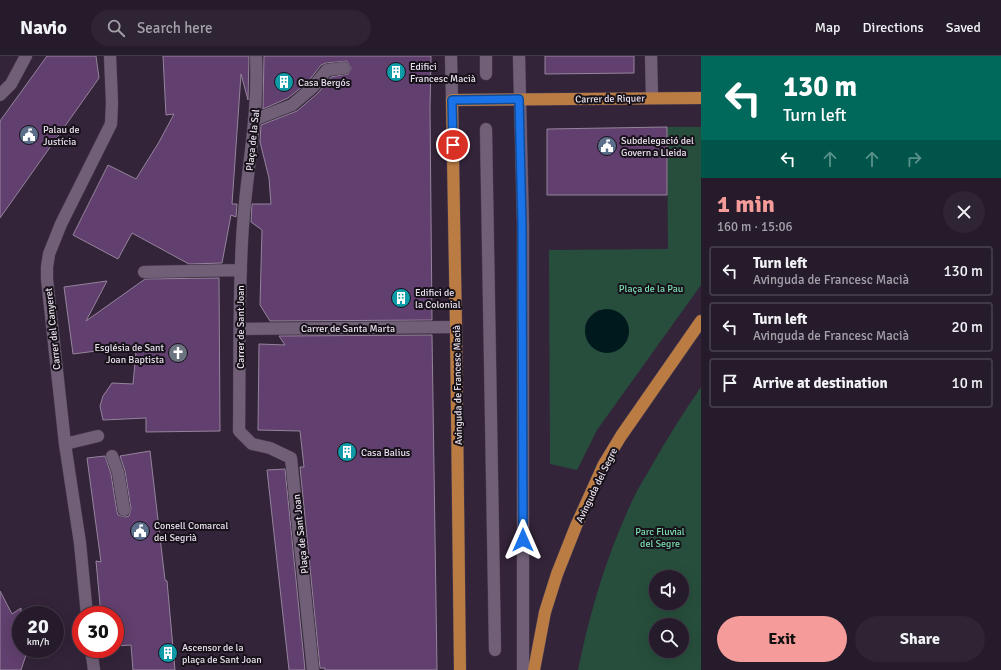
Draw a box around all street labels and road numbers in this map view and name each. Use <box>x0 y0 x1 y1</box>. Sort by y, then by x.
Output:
street label: Carrer de Riquer <box>575 92 645 106</box>
street label: Plaça de la Sal <box>244 109 262 172</box>
street label: Carrer de Sant Joan <box>235 285 247 369</box>
street label: Carrer del Canyeret <box>43 287 63 371</box>
street label: Carrer de Santa Marta <box>301 323 395 335</box>
street label: Avinguda de Francesc Macià <box>451 325 465 445</box>
street label: Avinguda del Segre <box>574 446 620 525</box>
street label: Plaça de Sant Joan <box>291 493 311 574</box>

